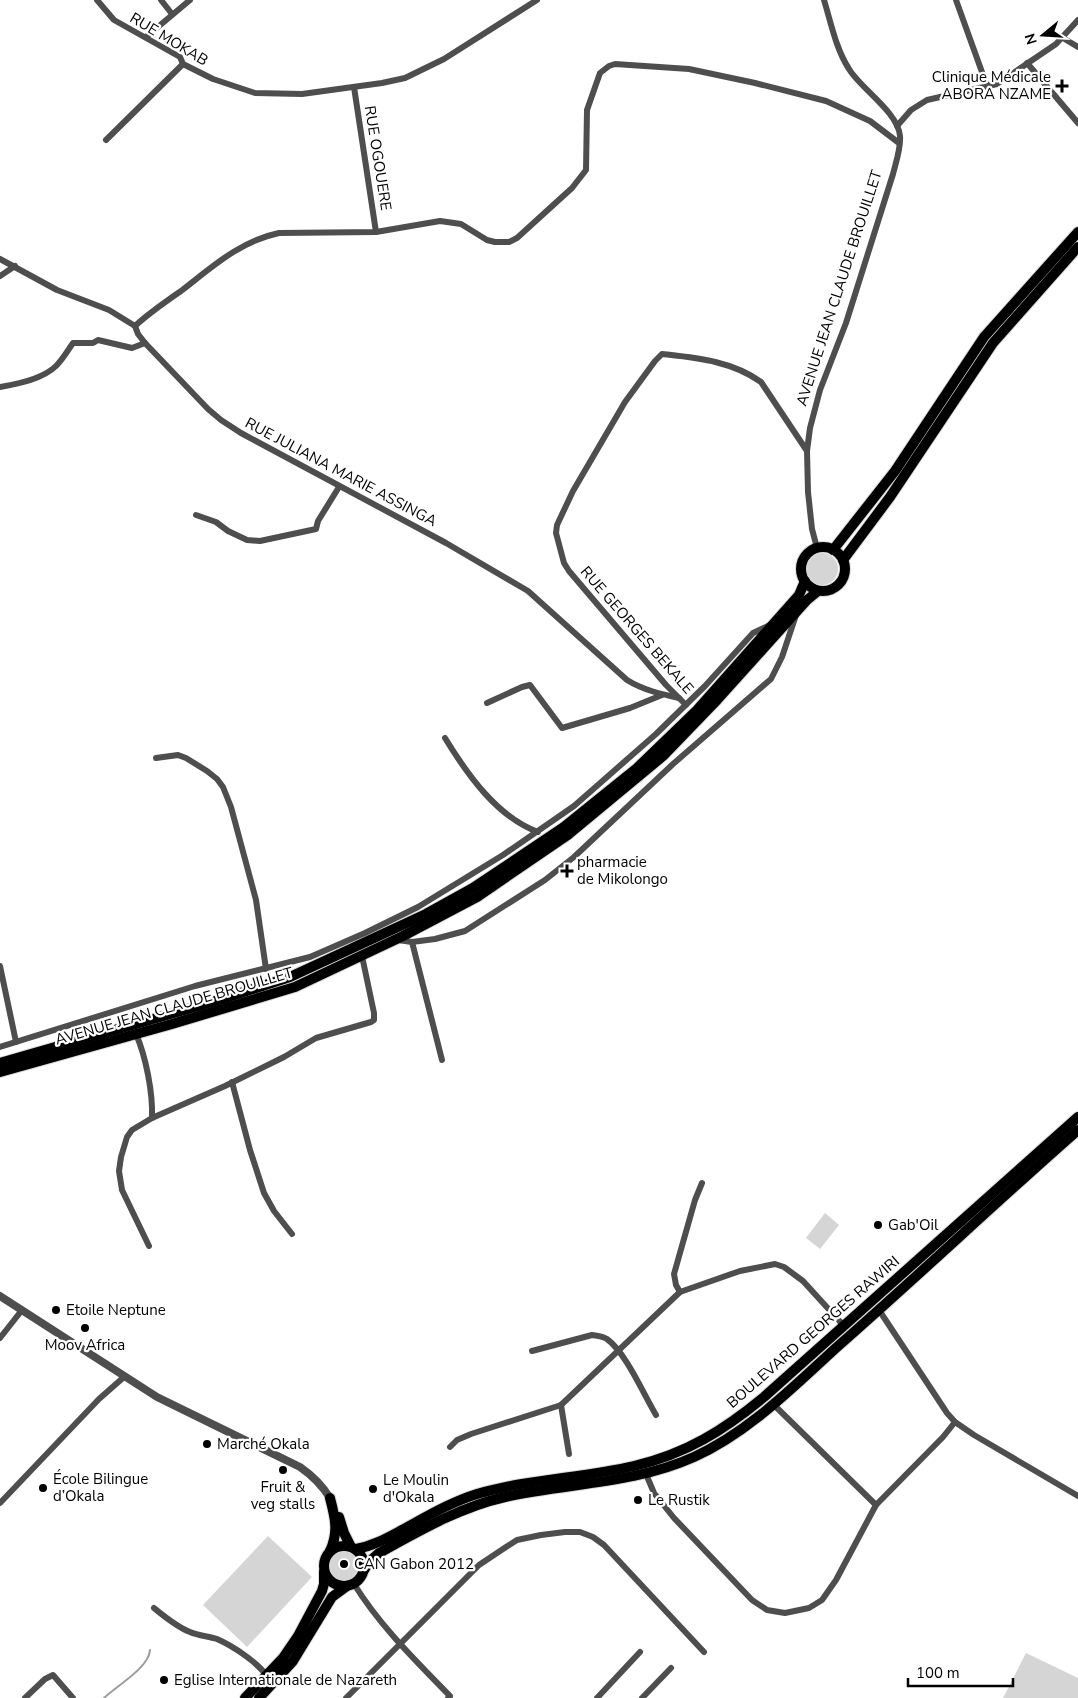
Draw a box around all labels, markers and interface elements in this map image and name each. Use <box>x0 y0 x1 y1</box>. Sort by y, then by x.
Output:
street label: RUE MOKAB <box>126 8 212 70</box>
north arrow <box>1018 10 1068 60</box>
text: N <box>1020 31 1042 47</box>
place label: Clinique Médicale ABORA NZAME <box>932 67 1051 104</box>
marker: Clinique Médicale ABORA NZAME <box>1055 79 1069 93</box>
street label: RUE OGOUERE <box>360 104 396 212</box>
street label: AVENUE JEAN CLAUDE BROUILLET <box>791 168 887 408</box>
street label: RUE JULIANA MARIE ASSINGA <box>242 413 440 531</box>
street label: RUE GEORGES BEKALE <box>576 562 698 698</box>
place label: pharmacie de Mikolongo <box>577 852 668 889</box>
marker: pharmacie de Mikolongo <box>561 865 573 877</box>
street label: AVENUE JEAN CLAUDE BROUILLET <box>53 962 295 1050</box>
place label: Gab'Oil <box>888 1215 939 1235</box>
marker: Gab'Oil <box>872 1219 884 1231</box>
street label: BOULEVARD GEORGES RAWIRI <box>722 1251 904 1413</box>
place label: Etoile Neptune <box>66 1300 166 1320</box>
marker: Etoile Neptune <box>50 1304 62 1316</box>
marker: Moov Africa <box>79 1322 91 1334</box>
place label: Moov Africa <box>45 1335 125 1355</box>
place label: Marché Okala <box>217 1434 310 1454</box>
marker: Marché Okala <box>201 1438 213 1450</box>
marker: Fruit & veg stalls <box>277 1464 289 1476</box>
place label: École Bilingue d’Okala <box>53 1469 148 1506</box>
place label: Le Moulin d'Okala <box>383 1470 449 1507</box>
place label: Fruit & veg stalls <box>251 1477 315 1514</box>
marker: École Bilingue d’Okala <box>37 1482 49 1494</box>
marker: Le Moulin d'Okala <box>367 1483 379 1495</box>
place label: Le Rustik <box>648 1490 710 1510</box>
marker: Le Rustik <box>632 1494 644 1506</box>
place label: CAN Gabon 2012 <box>354 1554 474 1574</box>
marker: CAN Gabon 2012 <box>338 1558 350 1570</box>
scale bar <box>908 1656 1013 1688</box>
text: 100 m <box>916 1663 960 1683</box>
place label: Eglise Internationale de Nazareth <box>174 1670 397 1690</box>
marker: Eglise Internationale de Nazareth <box>158 1674 170 1686</box>

